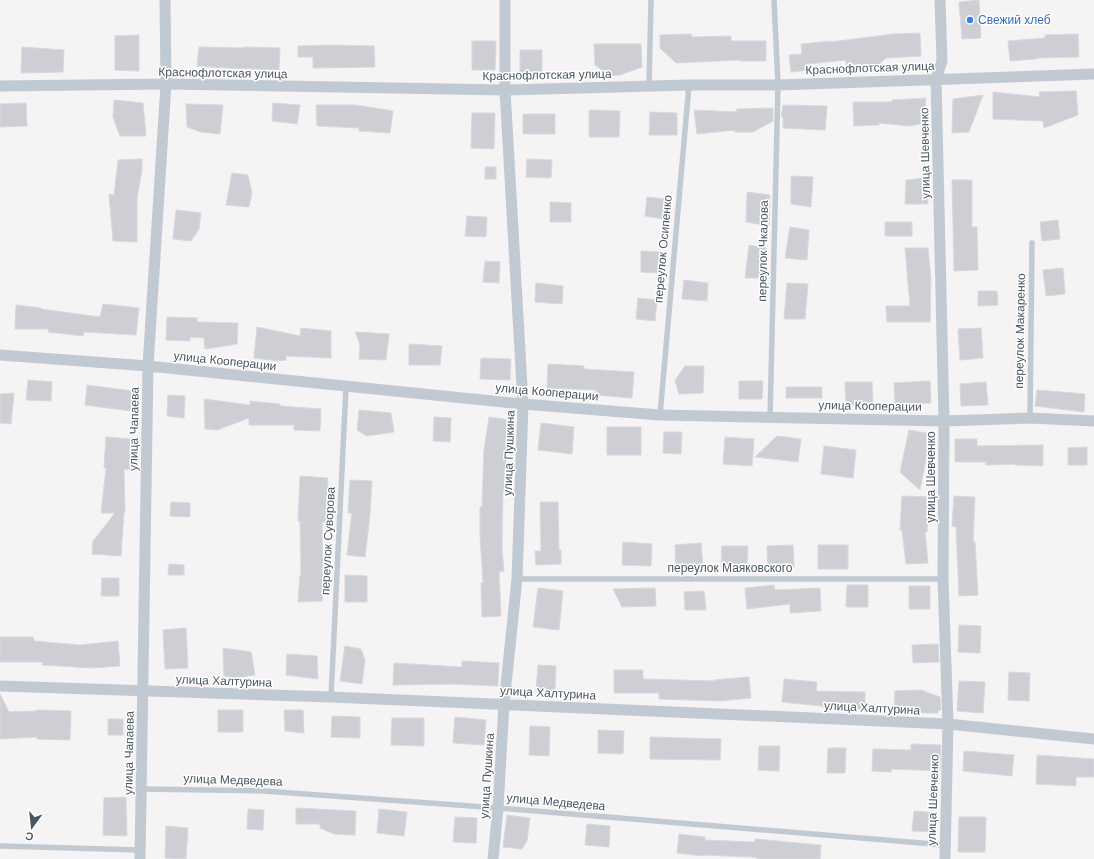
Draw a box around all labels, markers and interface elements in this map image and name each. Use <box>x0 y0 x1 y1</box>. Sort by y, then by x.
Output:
place label: Свежий хлеб <box>978 13 1051 27</box>
marker: Свежий хлеб <box>965 15 975 25</box>
street label: Краснофлотская улица <box>805 59 935 77</box>
street label: Краснофлотская улица <box>158 65 288 81</box>
street label: Краснофлотская улица <box>482 67 612 83</box>
street label: улица Шевченко <box>917 107 933 199</box>
street label: переулок Осипенко <box>651 194 675 304</box>
street label: переулок Чкалова <box>755 200 771 302</box>
street label: переулок Макаренко <box>1012 273 1028 389</box>
street label: улица Кооперации <box>173 349 277 373</box>
street label: улица Кооперации <box>495 381 599 403</box>
street label: улица Чапаева <box>126 387 142 471</box>
street label: улица Кооперации <box>818 398 922 414</box>
street label: улица Пушкина <box>501 410 518 496</box>
street label: улица Шевченко <box>924 431 938 523</box>
street label: переулок Суворова <box>318 486 338 595</box>
street label: переулок Маяковского <box>668 561 793 575</box>
street label: улица Халтурина <box>176 672 273 690</box>
street label: улица Халтурина <box>500 683 597 703</box>
street label: улица Халтурина <box>824 698 921 718</box>
street label: улица Чапаева <box>121 711 137 795</box>
street label: улица Пушкина <box>477 732 497 819</box>
street label: улица Шевченко <box>924 754 942 846</box>
street label: улица Медведева <box>183 771 283 789</box>
street label: улица Медведева <box>506 791 606 813</box>
north arrow <box>12 807 52 847</box>
text: С <box>24 830 35 843</box>

